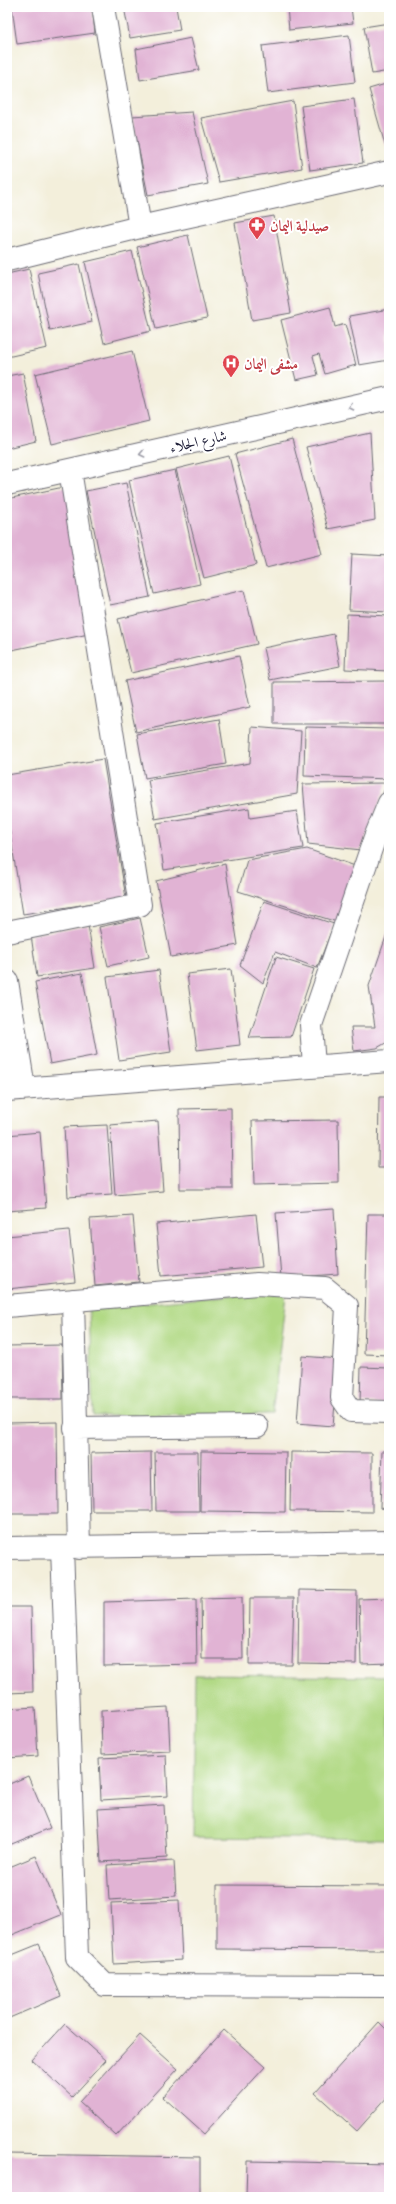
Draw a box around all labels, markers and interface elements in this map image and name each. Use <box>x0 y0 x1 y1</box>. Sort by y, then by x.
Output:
pharmacy icon: صيدلية اليمان <box>247 215 267 240</box>
place label: صيدلية اليمان <box>270 215 329 236</box>
hospital icon: مشفى اليمان <box>221 353 241 378</box>
place label: مشفى اليمان <box>244 353 298 375</box>
one-way arrow <box>348 402 354 410</box>
street label: شارع الجلاء <box>167 424 229 461</box>
one-way arrow <box>139 449 145 457</box>

